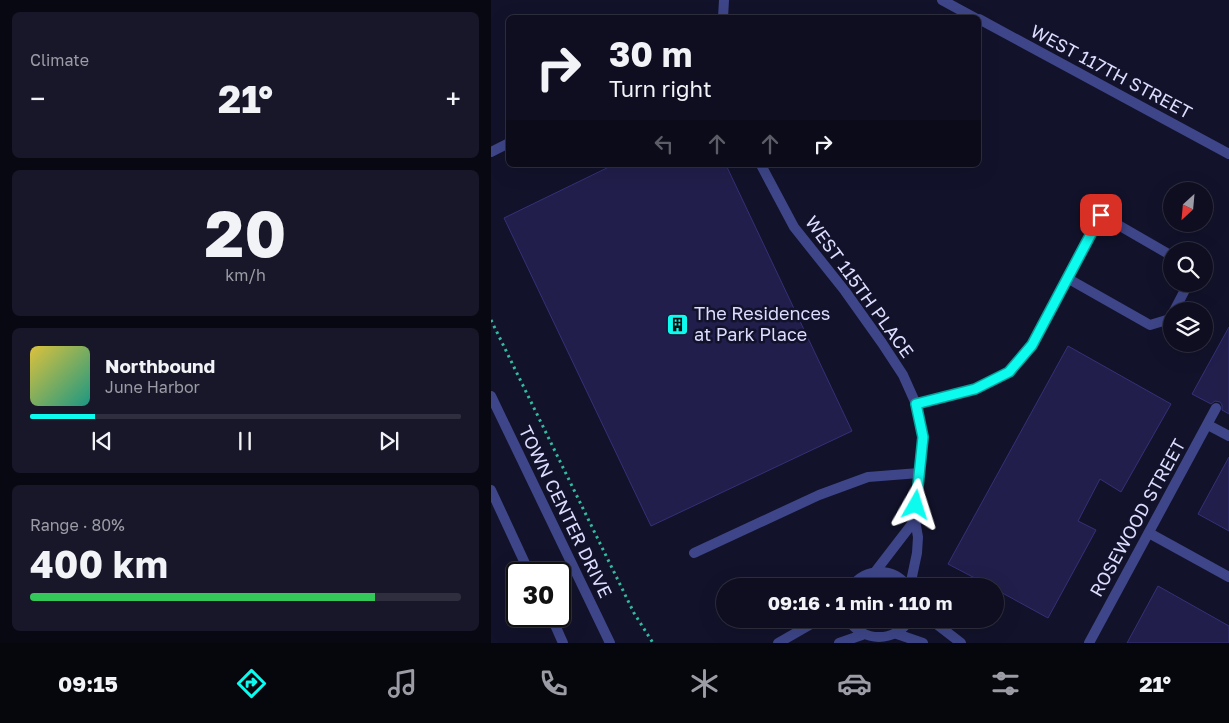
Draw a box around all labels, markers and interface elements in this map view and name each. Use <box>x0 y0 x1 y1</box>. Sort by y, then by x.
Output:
street label: WEST 117TH STREET <box>1027 19 1196 123</box>
text: 30 m <box>609 33 692 75</box>
icon: right <box>526 35 591 100</box>
text: Climate <box>30 50 89 70</box>
text: Turn right <box>609 75 712 102</box>
text: 21° <box>218 76 273 121</box>
text: − <box>30 82 45 115</box>
text: + <box>446 82 461 115</box>
icon: left <box>650 130 678 158</box>
icon: ahead <box>703 130 731 158</box>
icon: ahead <box>756 130 784 158</box>
icon: right <box>809 130 837 158</box>
north arrow <box>1163 182 1213 232</box>
map controls <box>1163 182 1213 352</box>
text: 20 <box>205 193 286 271</box>
pin <box>1080 194 1122 236</box>
icon: arrive <box>1087 201 1115 229</box>
street label: WEST 115TH PLACE <box>801 211 919 362</box>
button: search <box>1163 242 1213 292</box>
text: km/h <box>225 265 266 285</box>
place label: The Residences at Park Place <box>694 302 830 345</box>
button: layers <box>1163 302 1213 352</box>
building icon: The Residences at Park Place <box>666 312 690 336</box>
text: Northbound <box>105 354 215 377</box>
text: June Harbor <box>105 377 200 397</box>
street label: TOWN CENTER DRIVE <box>515 422 617 601</box>
icon: previous <box>88 427 116 455</box>
icon: pause <box>231 427 259 455</box>
icon: next <box>375 427 403 455</box>
street label: ROSEWOOD STREET <box>1085 435 1190 600</box>
position arrow <box>889 478 941 530</box>
text: Range · 80% <box>30 515 125 535</box>
text: 400 km <box>30 541 168 586</box>
speed limit sign: 30 <box>506 562 571 627</box>
text: 09:16 · 1 min · 110 m <box>768 591 952 614</box>
icon: directions <box>234 666 269 701</box>
icon: music <box>385 666 420 701</box>
icon: phone <box>536 666 571 701</box>
icon: climate <box>687 666 722 701</box>
icon: car <box>837 666 872 701</box>
icon: filters <box>988 666 1023 701</box>
text: 09:15 <box>58 670 118 697</box>
text: 21° <box>1139 670 1171 697</box>

